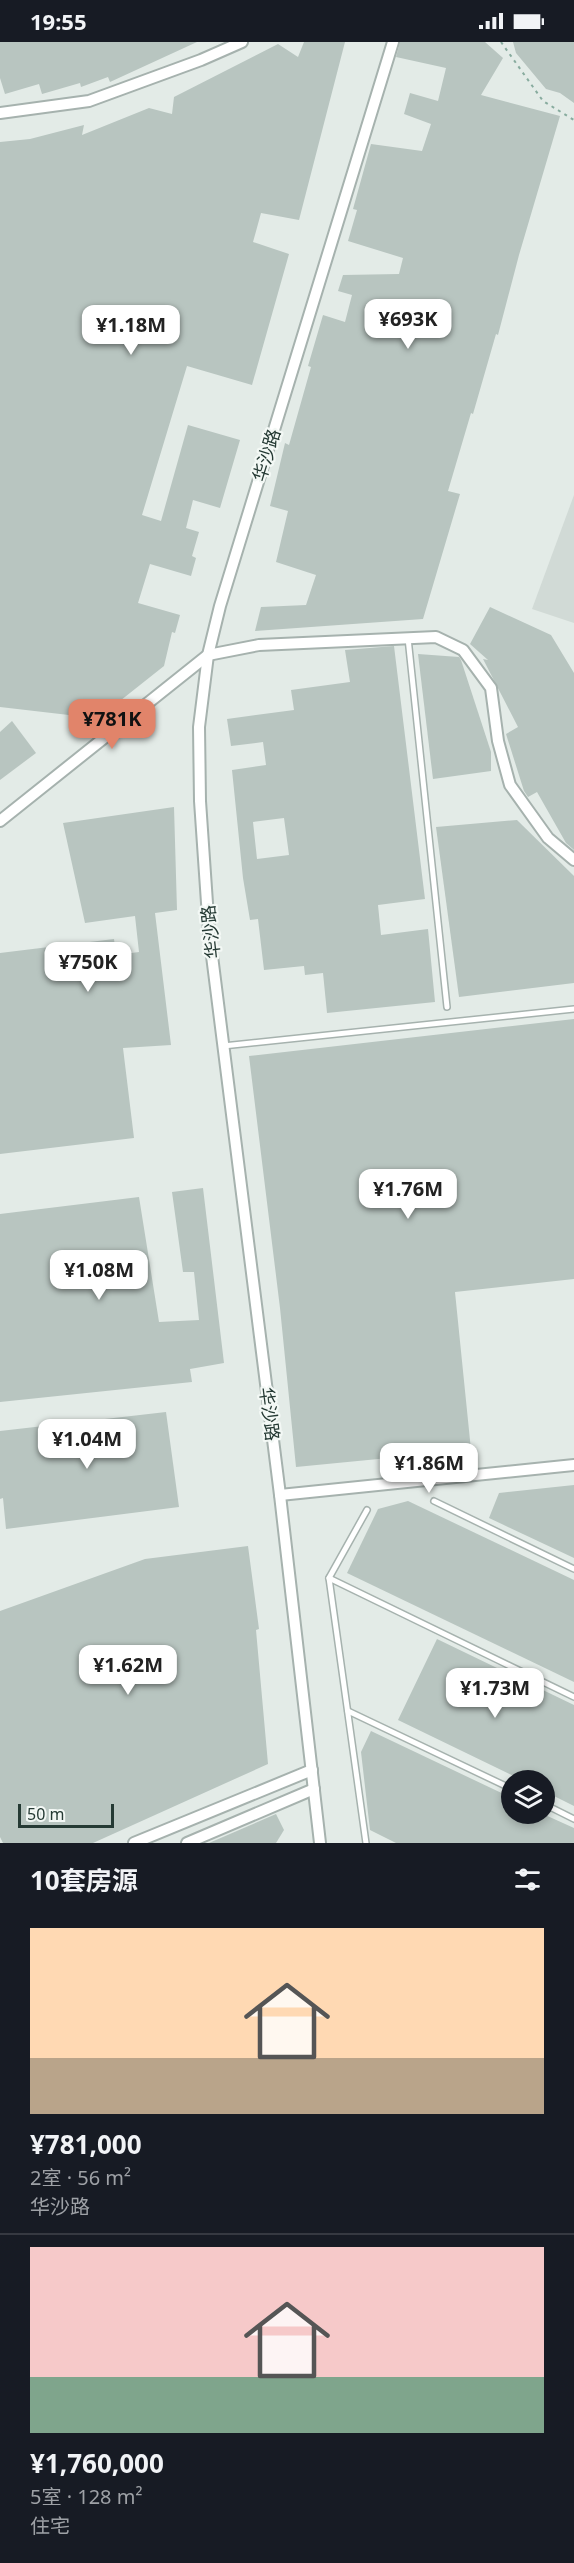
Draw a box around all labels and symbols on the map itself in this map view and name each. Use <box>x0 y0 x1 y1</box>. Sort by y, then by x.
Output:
pin: ¥693K <box>366 299 450 350</box>
pin: ¥1.18M <box>82 305 180 356</box>
street label: 华沙路 <box>247 426 285 484</box>
pin: ¥781K <box>70 699 154 750</box>
street label: 华沙路 <box>195 904 225 960</box>
pin: ¥750K <box>46 942 130 993</box>
pin: ¥1.76M <box>359 1169 457 1220</box>
pin: ¥1.08M <box>50 1250 148 1301</box>
street label: 华沙路 <box>255 1386 285 1442</box>
pin: ¥1.04M <box>38 1419 136 1470</box>
pin: ¥1.86M <box>380 1443 478 1494</box>
pin: ¥1.62M <box>79 1645 177 1696</box>
pin: ¥1.73M <box>446 1668 544 1719</box>
scale bar <box>18 1801 114 1828</box>

